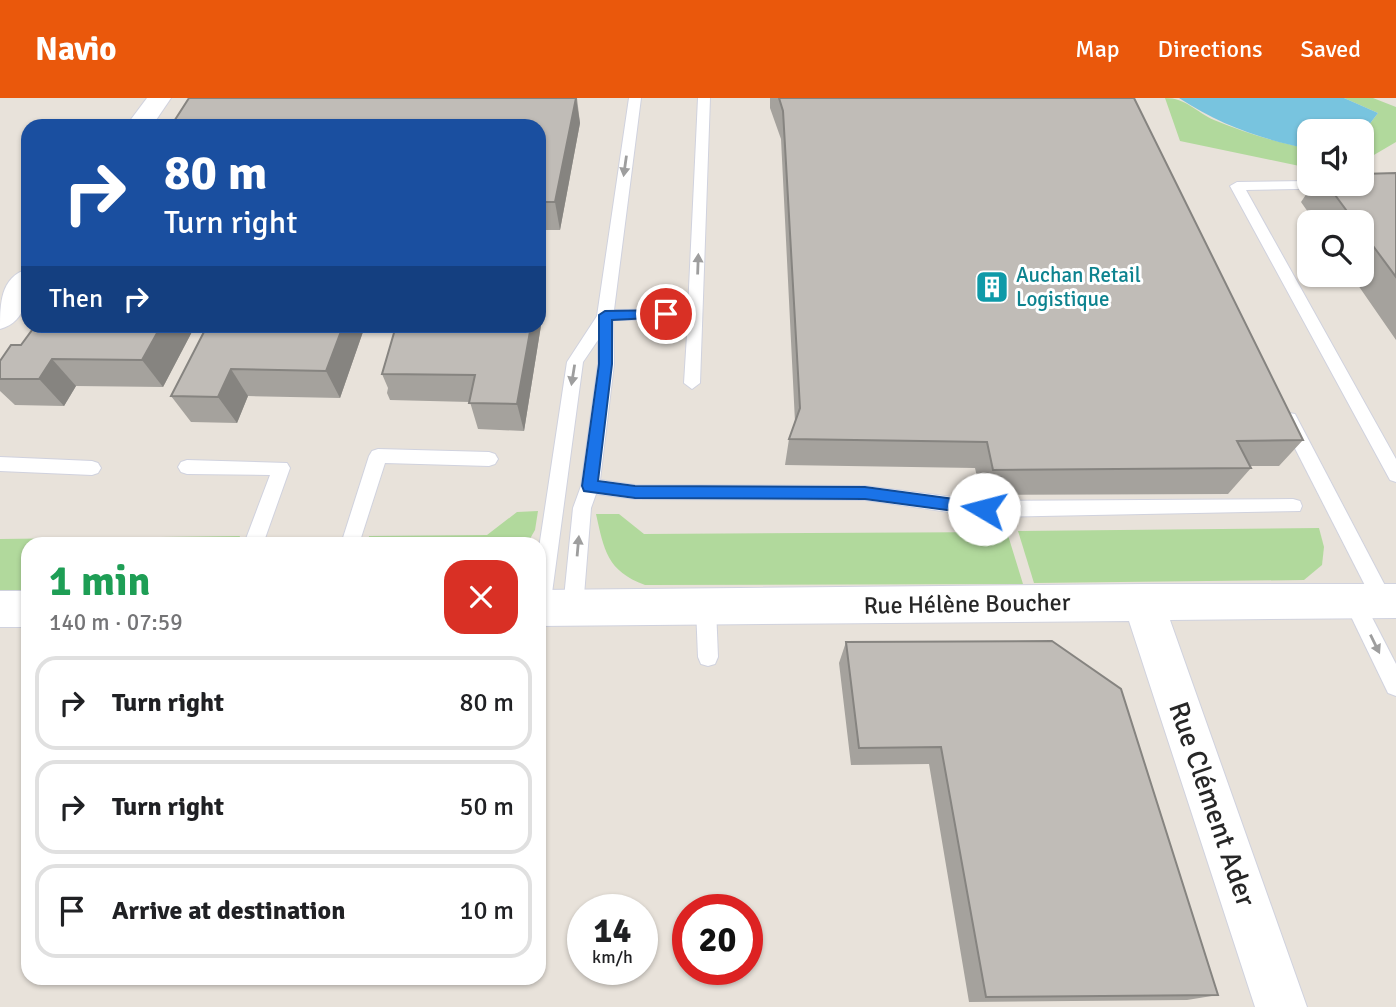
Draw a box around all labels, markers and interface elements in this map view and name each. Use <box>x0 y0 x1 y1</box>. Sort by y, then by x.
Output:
text: Navio <box>35 29 117 70</box>
text: Map <box>1075 34 1120 64</box>
text: Directions <box>1158 34 1263 64</box>
text: Saved <box>1301 34 1361 64</box>
map controls <box>1297 119 1374 287</box>
button: sound <box>1297 119 1374 196</box>
text: 80 m <box>164 143 267 203</box>
icon: right <box>49 147 140 238</box>
one-way arrow <box>620 155 631 177</box>
text: Turn right <box>164 203 297 242</box>
button: search <box>1297 210 1374 287</box>
one-way arrow <box>692 252 703 274</box>
place label: Auchan Retail Logistique <box>1016 262 1141 312</box>
building icon: Auchan Retail Logistique <box>973 268 1011 306</box>
icon: right <box>117 280 155 318</box>
text: Then <box>49 283 103 315</box>
pin <box>636 284 696 344</box>
icon: arrive <box>647 295 685 333</box>
one-way arrow <box>568 364 579 386</box>
position arrow <box>947 472 1021 546</box>
one-way arrow <box>573 535 584 557</box>
text: 1 min <box>49 556 150 607</box>
button: close <box>444 560 518 634</box>
street label: Rue Hélène Boucher <box>863 587 1071 621</box>
text: 140 m · 07:59 <box>49 608 183 637</box>
one-way arrow <box>1370 634 1381 654</box>
icon: right <box>53 684 91 722</box>
text: Turn right <box>112 687 224 719</box>
text: 80 m <box>459 687 514 719</box>
street label: Rue Clément Ader <box>1161 697 1263 911</box>
icon: right <box>53 788 91 826</box>
text: Turn right <box>112 791 224 823</box>
text: 50 m <box>459 791 514 823</box>
icon: arrive <box>53 892 91 930</box>
speed limit sign: 20 <box>672 894 763 985</box>
text: Arrive at destination <box>112 895 345 927</box>
text: 10 m <box>459 895 514 927</box>
text: 14 <box>594 909 631 952</box>
text: km/h <box>592 946 633 968</box>

